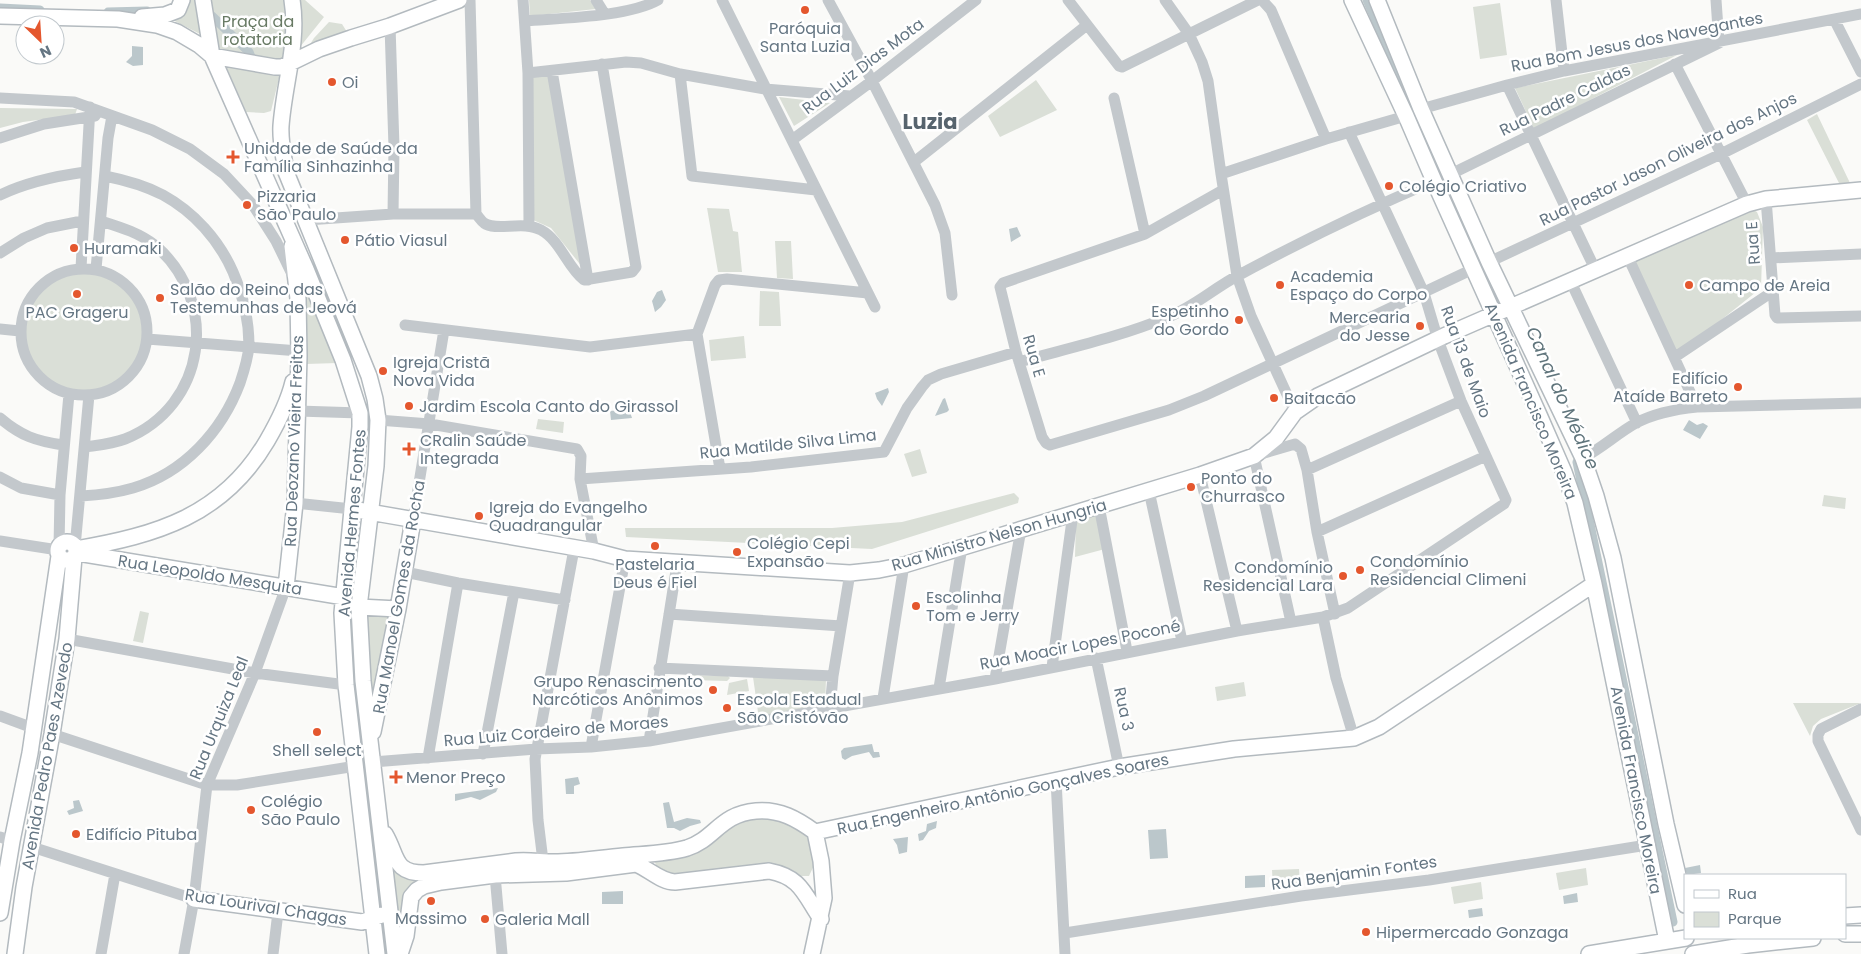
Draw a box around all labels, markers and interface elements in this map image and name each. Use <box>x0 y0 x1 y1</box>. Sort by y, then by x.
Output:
marker: Paróquia Santa Luzia <box>799 4 811 16</box>
street label: Rua Bom Jesus dos Navegantes <box>1509 6 1765 78</box>
park label: Praça da rotatoria <box>222 10 294 51</box>
street label: Rua Luiz Dias Mota <box>797 13 929 119</box>
north arrow <box>15 15 65 65</box>
place label: Paróquia Santa Luzia <box>760 17 850 58</box>
text: N <box>36 40 54 63</box>
street label: Rua Padre Caldas <box>1496 58 1634 142</box>
place label: Oi <box>342 71 359 94</box>
marker: Oi <box>326 76 338 88</box>
street label: Rua Pastor Jason Oliveira dos Anjos <box>1535 86 1801 232</box>
district label: Luzia <box>902 107 958 136</box>
place label: Unidade de Saúde da Família Sinhazinha <box>244 137 418 178</box>
marker: Unidade de Saúde da Família Sinhazinha <box>226 150 240 164</box>
place label: Colégio Criativo <box>1399 175 1527 198</box>
marker: Colégio Criativo <box>1383 180 1395 192</box>
place label: Pizzaria São Paulo <box>257 185 336 226</box>
marker: Pizzaria São Paulo <box>241 199 253 211</box>
street label: Rua E <box>1740 221 1766 265</box>
place label: Pátio Viasul <box>355 229 447 252</box>
marker: Pátio Viasul <box>339 234 351 246</box>
place label: Huramaki <box>84 237 162 260</box>
marker: Huramaki <box>68 242 80 254</box>
place label: Academia Espaço do Corpo <box>1290 265 1427 306</box>
place label: Campo de Areia <box>1699 274 1830 297</box>
place label: Salão do Reino das Testemunhas de Jeová <box>170 278 357 319</box>
marker: Academia Espaço do Corpo <box>1274 279 1286 291</box>
marker: Campo de Areia <box>1683 279 1695 291</box>
marker: PAC Grageru <box>71 288 83 300</box>
marker: Salão do Reino das Testemunhas de Jeová <box>154 292 166 304</box>
street label: Avenida Francisco Moreira <box>1479 299 1583 503</box>
place label: Espetinho do Gordo <box>1151 300 1229 341</box>
place label: PAC Grageru <box>26 301 128 324</box>
street label: Rua 13 de Maio <box>1435 303 1497 421</box>
place label: Mercearia do Jesse <box>1329 306 1410 347</box>
marker: Espetinho do Gordo <box>1233 314 1245 326</box>
marker: Mercearia do Jesse <box>1414 320 1426 332</box>
water label: Canal do Médice <box>1520 323 1606 473</box>
street label: Rua E <box>1017 332 1051 380</box>
street label: Rua Deozano Vieira Freitas <box>279 335 309 547</box>
place label: Igreja Cristã Nova Vida <box>393 351 490 392</box>
marker: Igreja Cristã Nova Vida <box>377 365 389 377</box>
place label: Edifício Ataíde Barreto <box>1613 367 1728 408</box>
marker: Edifício Ataíde Barreto <box>1732 381 1744 393</box>
place label: Baitacão <box>1284 387 1356 410</box>
marker: Baitacão <box>1268 392 1280 404</box>
place label: Jardim Escola Canto do Girassol <box>419 395 678 418</box>
marker: Jardim Escola Canto do Girassol <box>403 400 415 412</box>
street label: Rua Matilde Silva Lima <box>698 423 878 465</box>
street label: Avenida Hermes Fontes <box>332 428 372 618</box>
place label: CRalin Saúde Integrada <box>420 429 527 470</box>
marker: CRalin Saúde Integrada <box>402 442 416 456</box>
place label: Ponto do Churrasco <box>1201 467 1285 508</box>
street label: Rua Manoel Gomes da Rocha <box>367 478 431 716</box>
marker: Ponto do Churrasco <box>1185 481 1197 493</box>
street label: Rua Ministro Nelson Hungria <box>889 493 1109 577</box>
place label: Igreja do Evangelho Quadrangular <box>489 496 647 537</box>
marker: Igreja do Evangelho Quadrangular <box>473 510 485 522</box>
place label: Colégio Cepi Expansão <box>747 532 850 573</box>
marker: Pastelaria Deus é Fiel <box>649 540 661 552</box>
marker: Colégio Cepi Expansão <box>731 546 743 558</box>
street label: Rua Leopoldo Mesquita <box>116 549 304 601</box>
place label: Condomínio Residencial Climeni <box>1370 550 1526 591</box>
place label: Pastelaria Deus é Fiel <box>613 553 697 594</box>
place label: Condomínio Residencial Lara <box>1203 556 1333 597</box>
marker: Condomínio Residencial Climeni <box>1354 564 1366 576</box>
marker: Condomínio Residencial Lara <box>1337 570 1349 582</box>
place label: Escolinha Tom e Jerry <box>926 586 1019 627</box>
marker: Escolinha Tom e Jerry <box>910 600 922 612</box>
street label: Rua Moacir Lopes Poconé <box>978 614 1182 676</box>
street label: Avenida Pedro Paes Azevedo <box>16 640 78 872</box>
street label: Rua Urquiza Leal <box>184 653 254 783</box>
place label: Grupo Renascimento Narcóticos Anônimos <box>532 670 703 711</box>
marker: Grupo Renascimento Narcóticos Anônimos <box>707 684 719 696</box>
street label: Avenida Francisco Moreira <box>1605 684 1667 896</box>
street label: Rua 3 <box>1108 685 1140 733</box>
place label: Escola Estadual São Cristóvão <box>737 688 862 729</box>
marker: Escola Estadual São Cristóvão <box>721 702 733 714</box>
street label: Rua Luiz Cordeiro de Moraes <box>443 710 669 752</box>
marker: Shell select <box>311 726 323 738</box>
place label: Shell select <box>272 739 362 762</box>
street label: Rua Engenheiro Antônio Gonçalves Soares <box>835 748 1171 840</box>
place label: Menor Preço <box>406 766 506 789</box>
marker: Menor Preço <box>390 771 402 783</box>
place label: Colégio São Paulo <box>261 790 340 831</box>
marker: Colégio São Paulo <box>245 804 257 816</box>
place label: Edifício Pituba <box>86 823 197 846</box>
marker: Edifício Pituba <box>70 828 82 840</box>
street label: Rua Benjamin Fontes <box>1270 850 1438 896</box>
legend <box>1684 874 1846 939</box>
street label: Rua Lourival Chagas <box>183 883 349 931</box>
text: Rua <box>1728 883 1757 904</box>
marker: Massimo <box>425 895 437 907</box>
place label: Massimo <box>395 907 467 930</box>
place label: Galeria Mall <box>495 908 590 931</box>
text: Parque <box>1728 908 1781 929</box>
marker: Galeria Mall <box>479 913 491 925</box>
place label: Hipermercado Gonzaga <box>1376 921 1569 944</box>
marker: Hipermercado Gonzaga <box>1360 926 1372 938</box>

